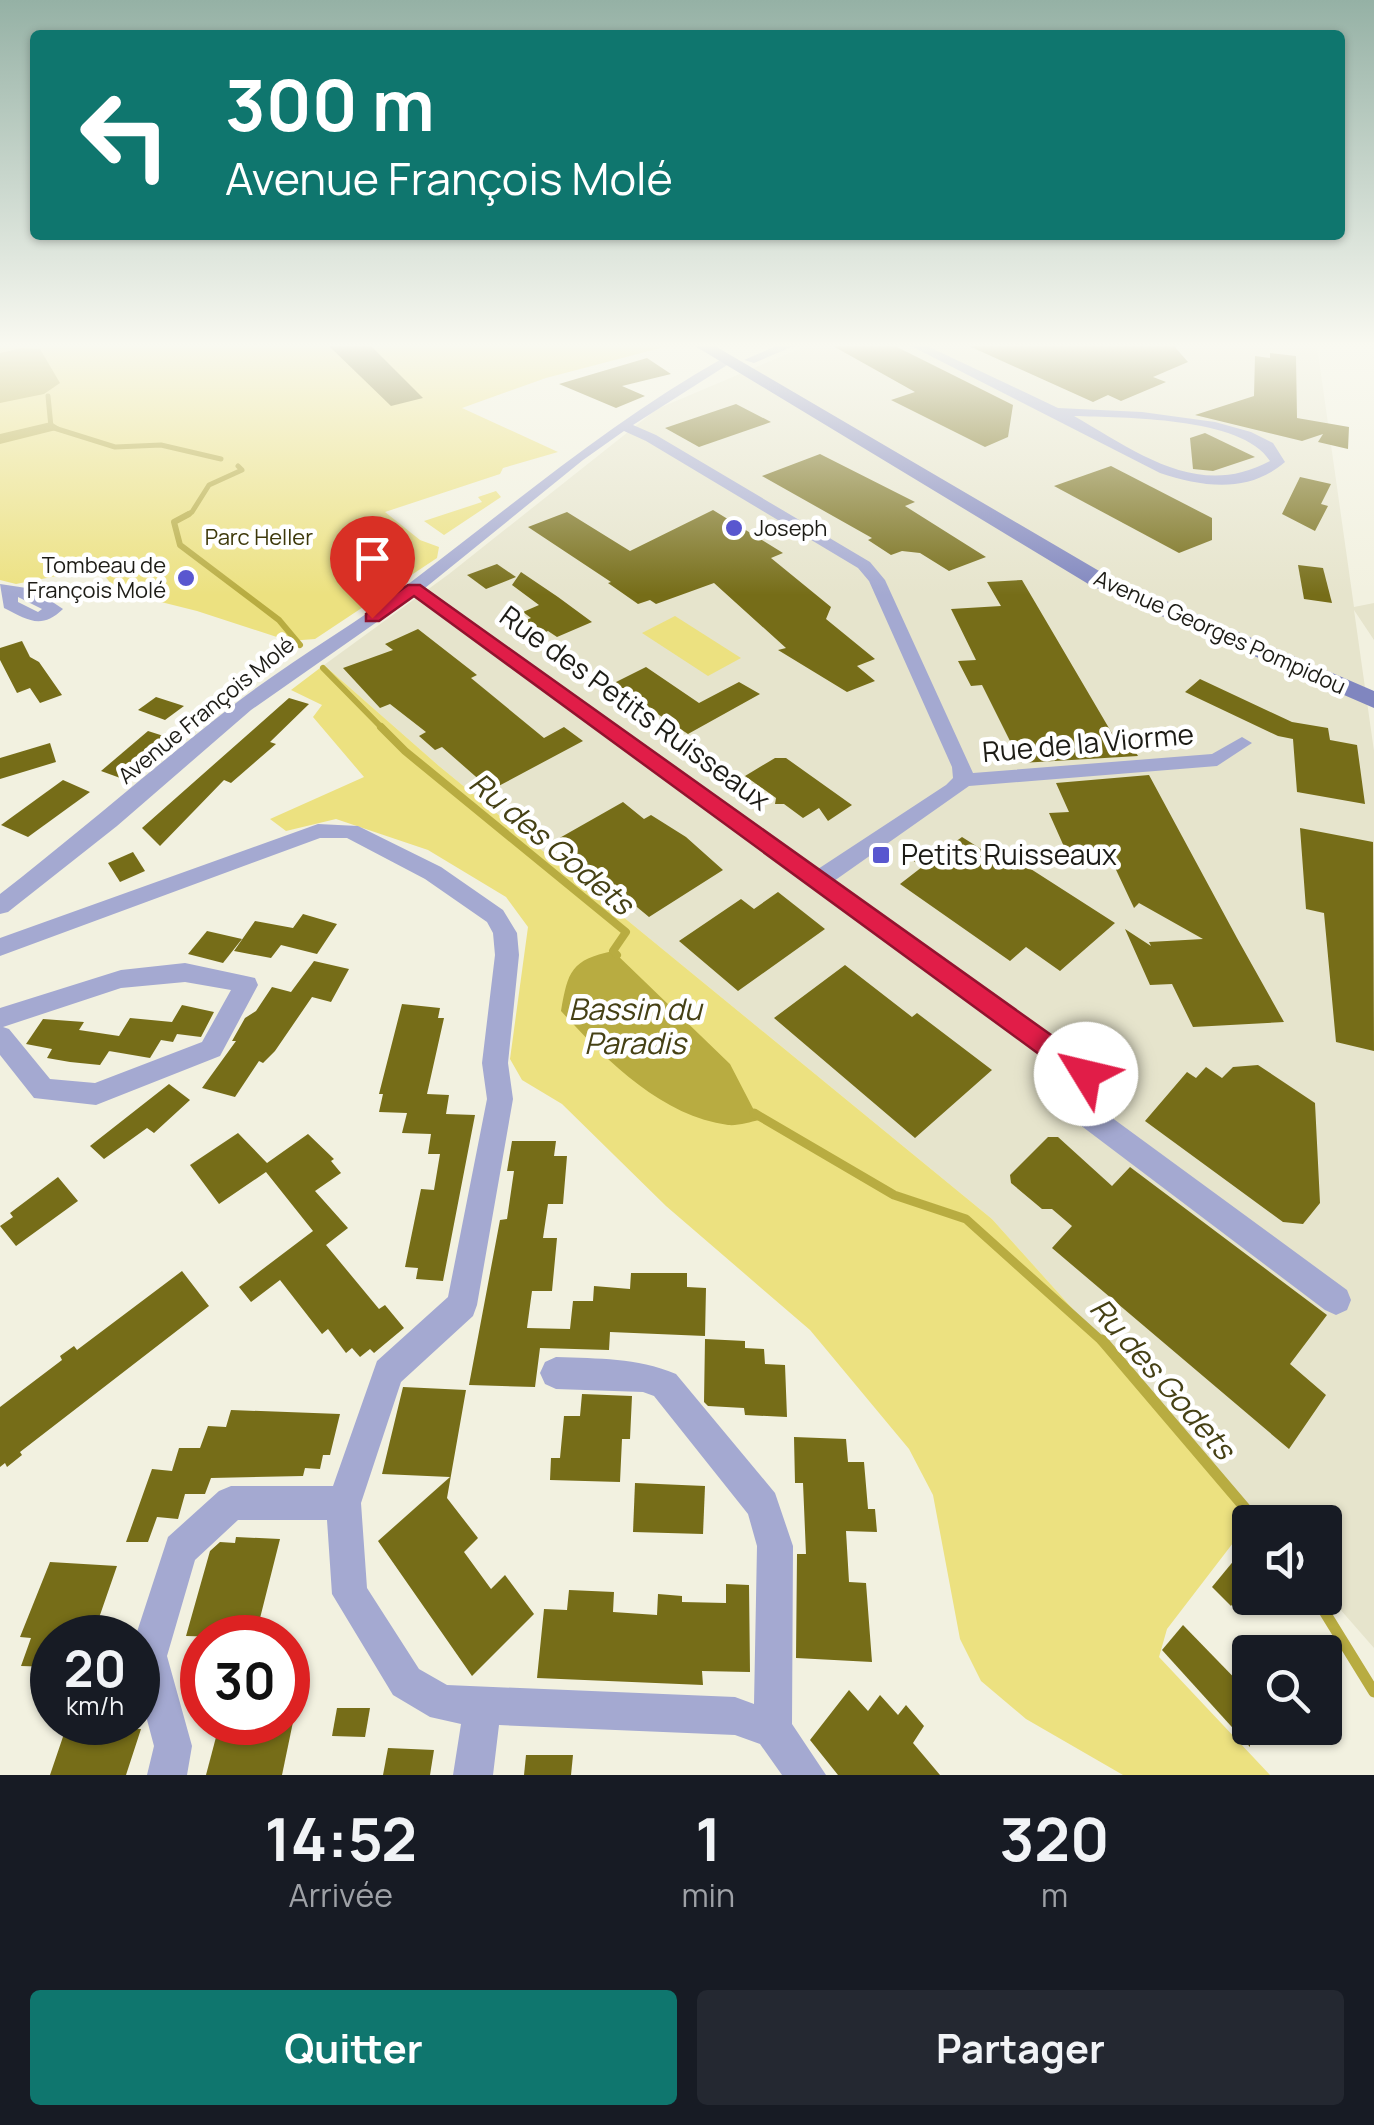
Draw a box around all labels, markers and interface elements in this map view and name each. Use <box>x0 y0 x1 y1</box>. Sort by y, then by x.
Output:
text: 300 m <box>225 56 435 152</box>
icon: left <box>60 70 190 200</box>
text: Avenue François Molé <box>225 147 673 209</box>
place label: Joseph <box>754 513 827 543</box>
pin <box>330 516 415 619</box>
marker: Joseph <box>723 517 745 539</box>
park label: Parc Heller <box>205 522 313 552</box>
icon: arrive <box>345 531 400 586</box>
place label: Tombeau de François Molé <box>27 550 166 605</box>
street label: Avenue Georges Pompidou <box>1089 563 1351 701</box>
marker: Tombeau de François Molé <box>175 567 197 589</box>
street label: Rue des Petits Ruisseaux <box>493 596 778 818</box>
street label: Avenue François Molé <box>111 629 301 791</box>
street label: Rue de la Viorme <box>981 714 1195 770</box>
water label: Ru des Godets <box>462 762 644 925</box>
place label: Petits Ruisseaux <box>901 835 1117 873</box>
marker: Petits Ruisseaux <box>870 844 892 866</box>
water label: Bassin du Paradis <box>569 988 704 1063</box>
position arrow <box>1034 1022 1138 1126</box>
water label: Ru des Godets <box>1081 1288 1246 1469</box>
map controls <box>1232 1505 1342 1745</box>
button: sound <box>1232 1505 1342 1615</box>
speed limit sign: 30 <box>180 1615 310 1745</box>
text: 20 <box>64 1634 126 1702</box>
button: search <box>1232 1635 1342 1745</box>
text: km/h <box>66 1688 124 1723</box>
text: 14:52 <box>264 1797 417 1879</box>
text: 1 <box>695 1797 721 1879</box>
text: 320 <box>999 1797 1110 1879</box>
text: Arrivée <box>288 1873 393 1917</box>
text: min <box>681 1873 735 1917</box>
text: m <box>1041 1873 1068 1917</box>
button: Quitter <box>30 1990 677 2105</box>
button: Partager <box>697 1990 1344 2105</box>

